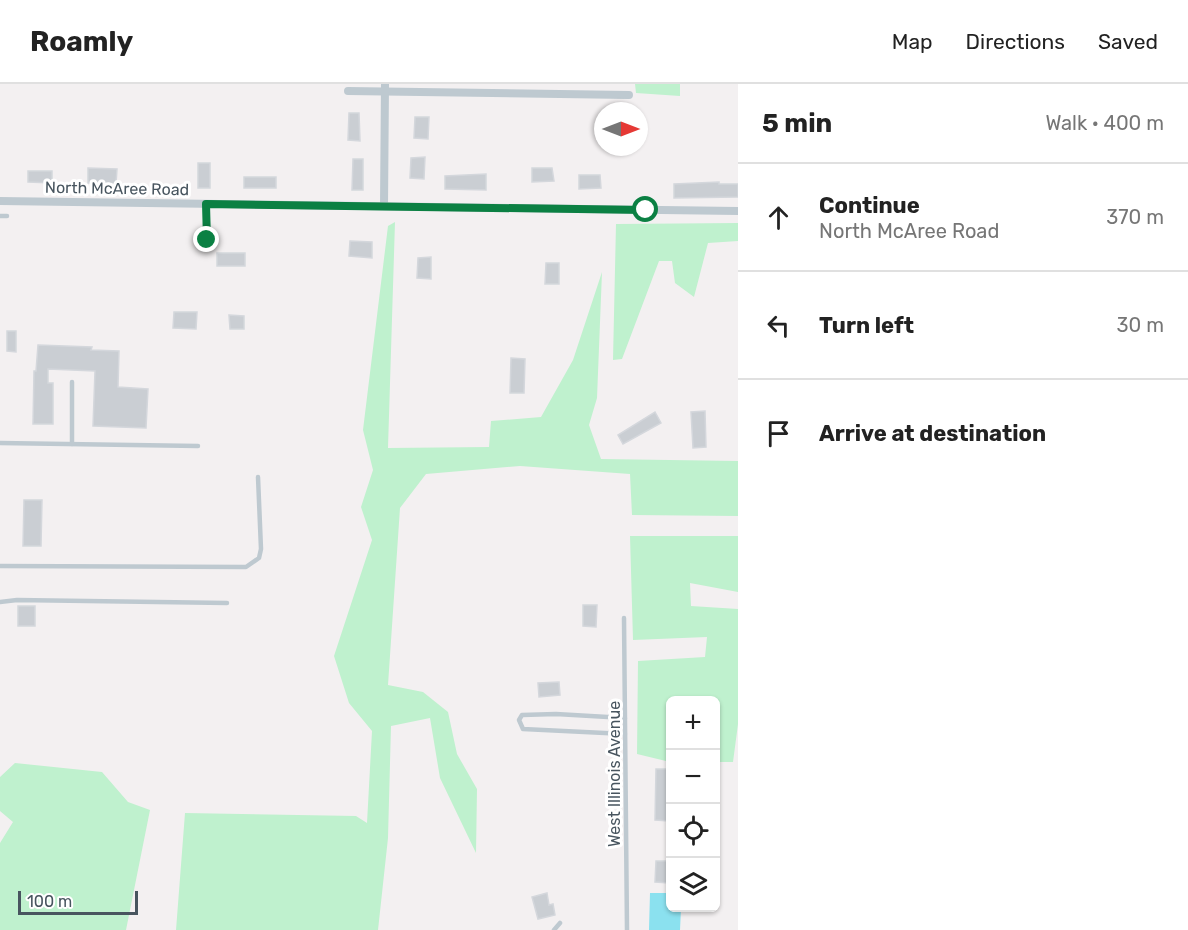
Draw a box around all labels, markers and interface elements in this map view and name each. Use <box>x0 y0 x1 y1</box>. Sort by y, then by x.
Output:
text: Roamly <box>30 25 133 58</box>
text: Map <box>892 29 933 54</box>
text: Directions <box>966 29 1065 54</box>
text: Saved <box>1098 29 1158 54</box>
north arrow <box>594 102 648 156</box>
text: 5 min <box>762 108 832 139</box>
text: Walk · 400 m <box>1045 111 1164 135</box>
street label: North McAree Road <box>45 178 189 199</box>
text: Continue <box>819 192 920 219</box>
route start <box>632 196 658 222</box>
icon: ahead <box>762 201 795 234</box>
text: 370 m <box>1106 205 1164 229</box>
text: North McAree Road <box>819 219 999 243</box>
route end <box>193 226 219 252</box>
icon: left <box>762 309 795 342</box>
text: Turn left <box>819 312 914 339</box>
text: 30 m <box>1117 313 1164 337</box>
icon: arrive <box>762 417 795 450</box>
text: Arrive at destination <box>819 420 1046 447</box>
map controls <box>666 696 720 912</box>
button: + <box>666 696 720 750</box>
street label: West Illinois Avenue <box>605 701 624 847</box>
button: − <box>666 750 720 804</box>
button: locate <box>666 804 720 858</box>
button: layers <box>666 858 720 912</box>
scale bar <box>18 888 138 916</box>
text: 100 m <box>27 892 72 911</box>

